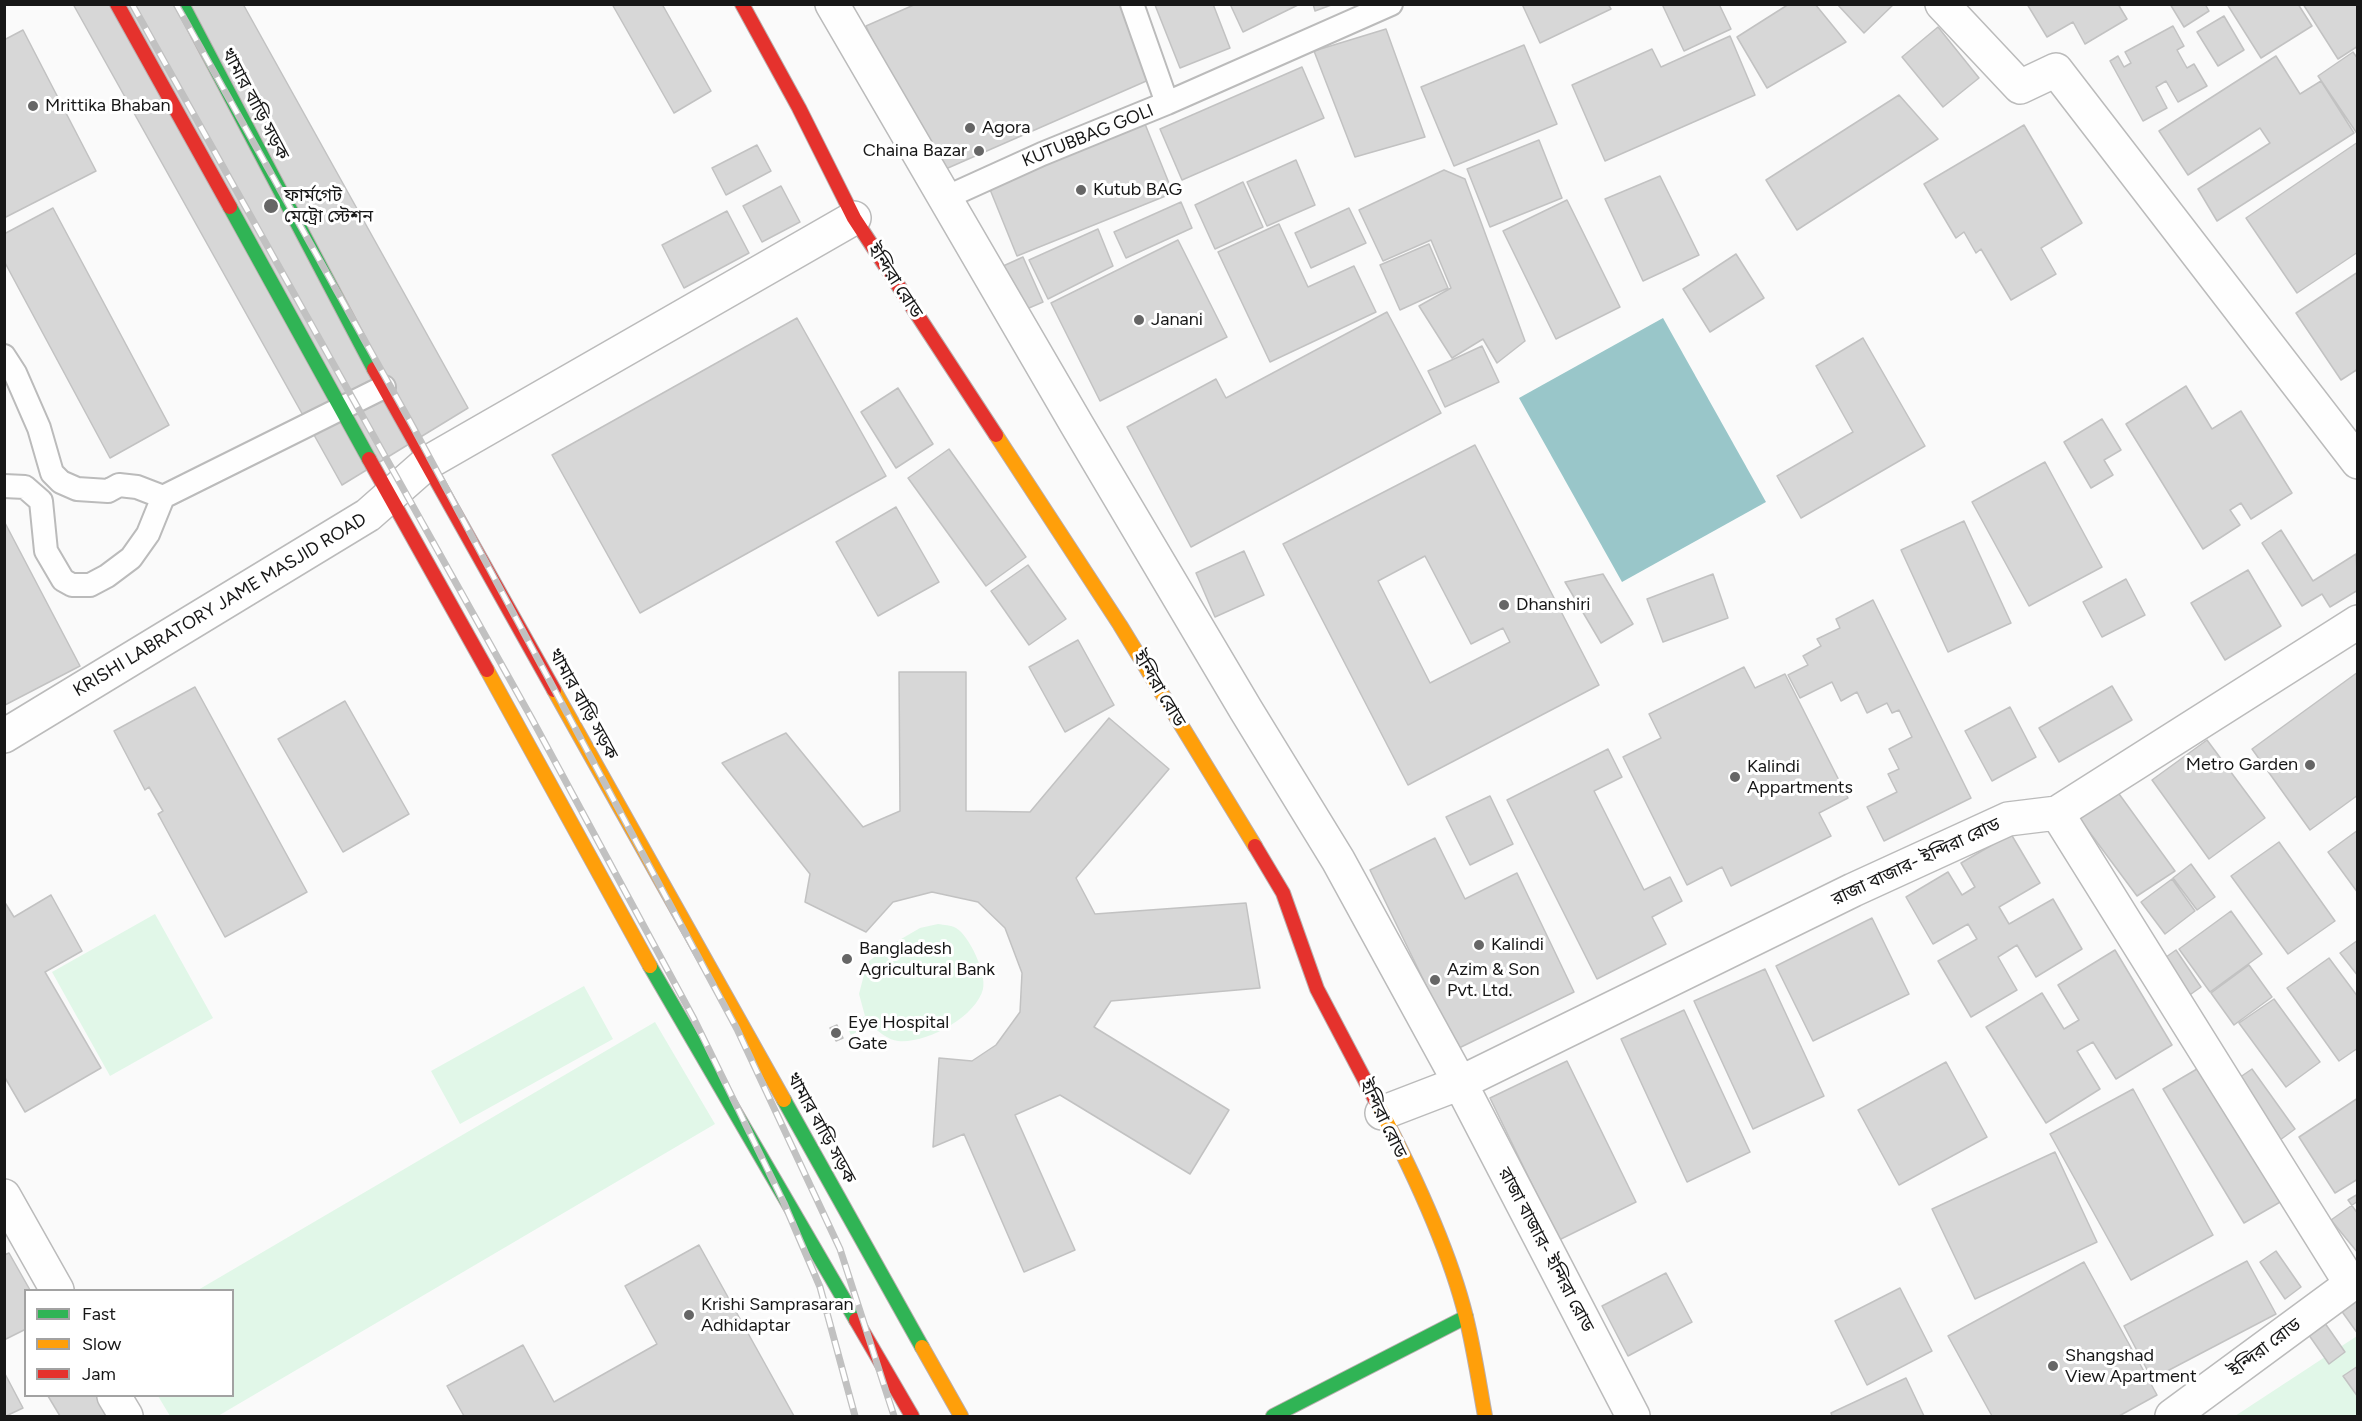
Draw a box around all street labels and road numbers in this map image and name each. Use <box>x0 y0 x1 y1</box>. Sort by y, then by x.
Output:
street label: খামার বাড়ি সড়ক <box>216 44 294 164</box>
street label: KUTUBBAG GOLI <box>1019 100 1157 172</box>
street label: ইন্দিরা রোড <box>863 240 927 322</box>
street label: KRISHI LABRATORY JAME MASJID ROAD <box>69 509 371 701</box>
street label: খামার বাড়ি সড়ক <box>544 645 622 763</box>
street label: ইন্দিরা রোড <box>1128 647 1190 731</box>
street label: রাজা বাজার- ইন্দিরা রোড <box>1828 813 2004 911</box>
street label: খামার বাড়ি সড়ক <box>782 1069 860 1187</box>
street label: ইন্দিরা রোড <box>1355 1076 1411 1162</box>
street label: রাজা বাজার- ইন্দিরা রোড <box>1493 1164 1599 1336</box>
street label: ইন্দিরা রোড <box>2225 1314 2305 1382</box>

